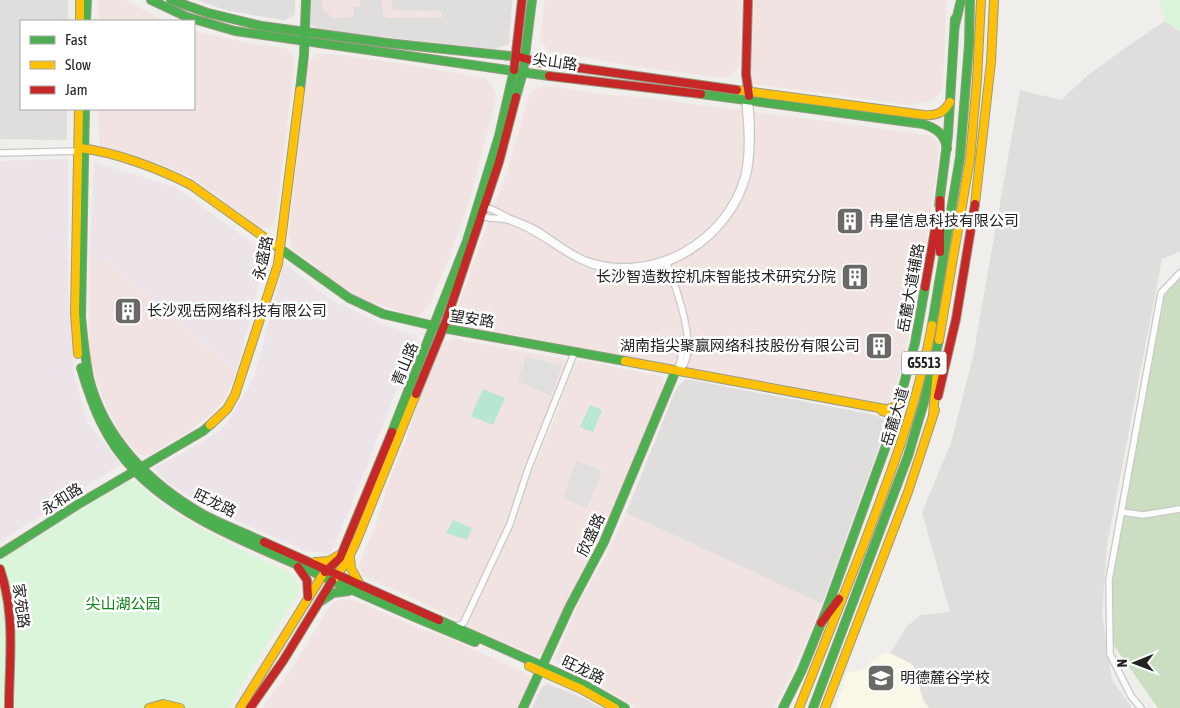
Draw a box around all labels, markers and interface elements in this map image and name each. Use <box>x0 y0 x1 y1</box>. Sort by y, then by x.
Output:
legend <box>20 20 195 110</box>
text: Fast <box>65 31 87 48</box>
street label: 尖山路 <box>532 50 579 73</box>
text: Slow <box>65 56 91 73</box>
text: Jam <box>65 81 88 98</box>
building icon: 冉星信息科技有限公司 <box>835 206 865 236</box>
place label: 冉星信息科技有限公司 <box>869 212 1019 229</box>
street label: 永盛路 <box>250 234 276 282</box>
street label: 岳麓大道辅路 <box>894 242 927 334</box>
building icon: 长沙智造数控机床智能技术研究分院 <box>840 262 870 292</box>
place label: 长沙智造数控机床智能技术研究分院 <box>596 268 836 285</box>
building icon: 长沙观岳网络科技有限公司 <box>113 296 143 326</box>
place label: 长沙观岳网络科技有限公司 <box>147 302 327 319</box>
street label: 望安路 <box>449 307 496 330</box>
building icon: 湖南指尖聚赢网络科技股份有限公司 <box>864 331 894 361</box>
place label: 湖南指尖聚赢网络科技股份有限公司 <box>620 337 860 354</box>
street label: 青山路 <box>388 340 421 388</box>
road number: G5513 <box>902 352 946 374</box>
street label: 岳麓大道 <box>878 386 911 448</box>
street label: 永和路 <box>38 479 85 518</box>
street label: 旺龙路 <box>191 485 239 520</box>
street label: 欣盛路 <box>573 511 608 559</box>
street label: 家苑路 <box>10 583 33 629</box>
park label: 尖山湖公园 <box>85 595 161 612</box>
north arrow <box>1110 638 1160 688</box>
street label: 旺龙路 <box>559 652 607 687</box>
text: N <box>1114 659 1130 667</box>
school or university icon: 明德麓谷学校 <box>866 663 896 693</box>
place label: 明德麓谷学校 <box>900 669 990 686</box>

